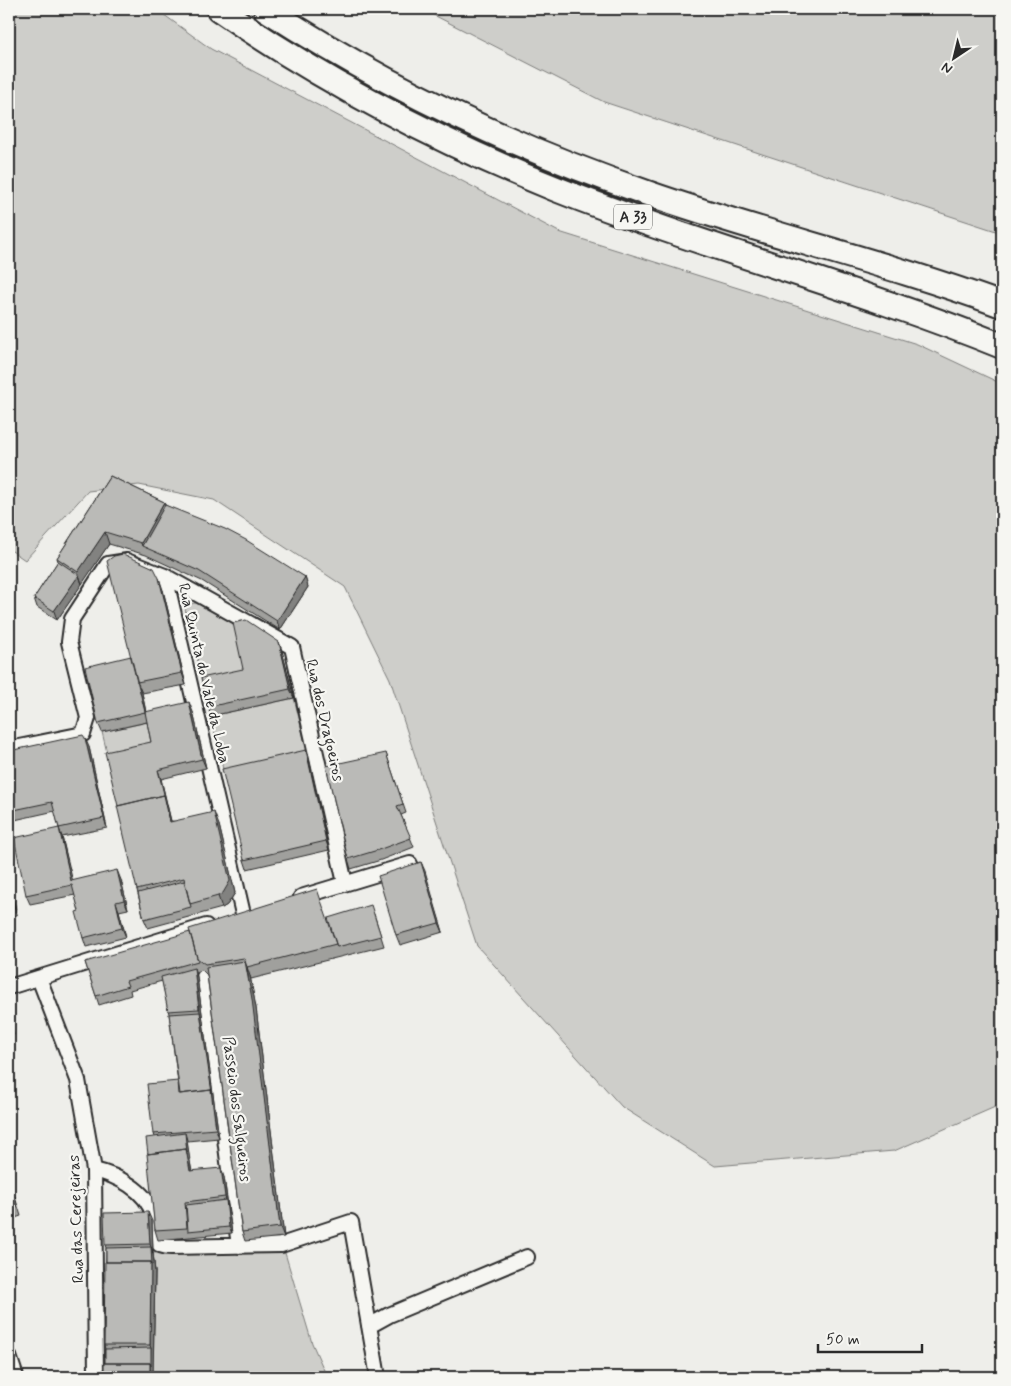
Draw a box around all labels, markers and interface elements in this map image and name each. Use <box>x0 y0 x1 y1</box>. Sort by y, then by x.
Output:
north arrow <box>928 32 978 82</box>
text: N <box>938 58 956 78</box>
road number: A 33 <box>614 204 652 230</box>
street label: Rua Quinta do Vale da Loba <box>173 581 235 766</box>
street label: Rua dos Dragoeiros <box>299 657 349 784</box>
street label: Passeio dos Salgueiros <box>216 1035 256 1183</box>
street label: Rua das Cerejeiras <box>64 1154 89 1284</box>
scale bar <box>818 1321 922 1353</box>
text: 50 m <box>826 1330 860 1350</box>

